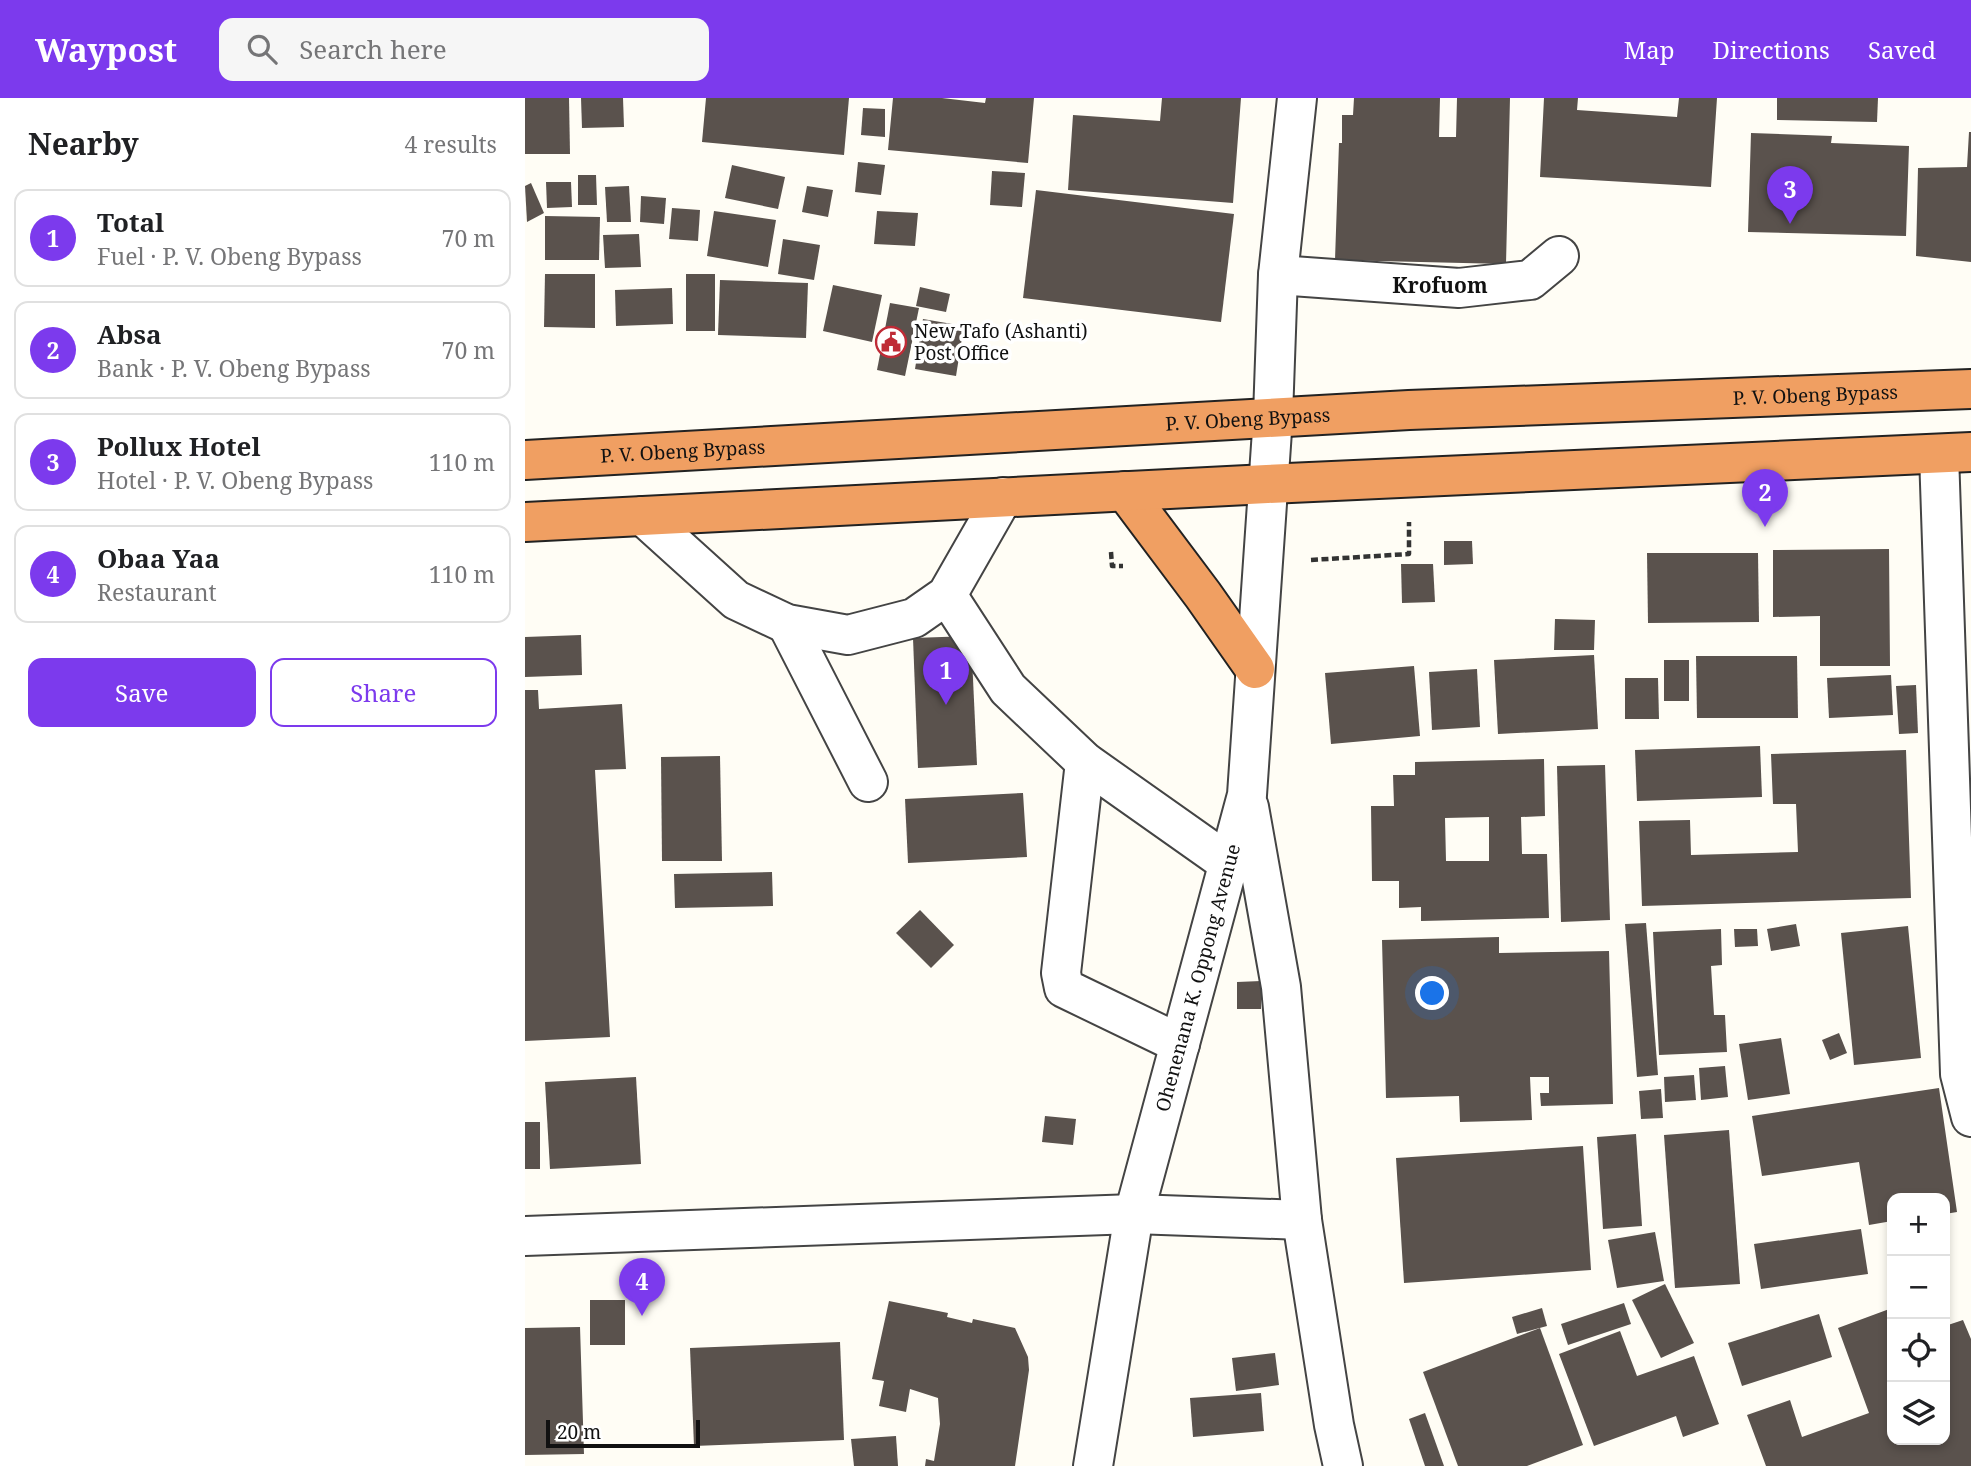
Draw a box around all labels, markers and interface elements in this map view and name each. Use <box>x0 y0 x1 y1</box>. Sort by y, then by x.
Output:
search box <box>219 18 709 81</box>
text: Waypost <box>35 27 177 72</box>
icon: search <box>243 30 281 68</box>
text: Search here <box>299 31 447 67</box>
text: Map <box>1624 33 1675 66</box>
text: Directions <box>1713 33 1830 66</box>
text: Saved <box>1868 33 1936 66</box>
text: Nearby <box>28 123 139 164</box>
text: 4 results <box>404 128 497 160</box>
pin: 3 <box>1767 166 1813 224</box>
text: Total <box>97 204 164 240</box>
text: 1 <box>47 222 60 254</box>
text: 70 m <box>442 222 495 254</box>
text: Fuel · P. V. Obeng Bypass <box>97 240 362 272</box>
district label: Krofuom <box>1392 271 1488 299</box>
text: Absa <box>97 316 162 352</box>
place label: New Tafo (Ashanti) Post Office <box>914 318 1088 366</box>
public building icon: New Tafo (Ashanti) Post Office <box>874 325 908 359</box>
text: 2 <box>47 334 60 366</box>
text: 70 m <box>442 334 495 366</box>
text: Bank · P. V. Obeng Bypass <box>97 352 371 384</box>
street label: P. V. Obeng Bypass <box>1732 379 1898 411</box>
street label: P. V. Obeng Bypass <box>1165 401 1331 437</box>
text: Pollux Hotel <box>97 428 261 464</box>
street label: P. V. Obeng Bypass <box>600 433 766 469</box>
text: 3 <box>47 446 60 478</box>
text: 110 m <box>429 446 495 478</box>
text: Hotel · P. V. Obeng Bypass <box>97 464 373 496</box>
pin: 2 <box>1742 469 1788 527</box>
text: Obaa Yaa <box>97 540 220 576</box>
text: 4 <box>47 558 60 590</box>
text: 110 m <box>429 558 495 590</box>
text: Restaurant <box>97 576 217 608</box>
pin: 1 <box>923 647 969 705</box>
button: Save <box>28 658 256 727</box>
button: Share <box>270 658 497 727</box>
street label: Ohenenana K. Oppong Avenue <box>1149 841 1246 1115</box>
your location <box>1415 976 1449 1010</box>
map controls <box>1887 1193 1950 1445</box>
button: + <box>1887 1193 1950 1256</box>
button: − <box>1887 1256 1950 1319</box>
pin: 4 <box>619 1258 665 1316</box>
button: locate <box>1887 1319 1950 1382</box>
button: layers <box>1887 1382 1950 1445</box>
scale bar <box>546 1417 700 1449</box>
text: 20 m <box>557 1419 601 1445</box>

